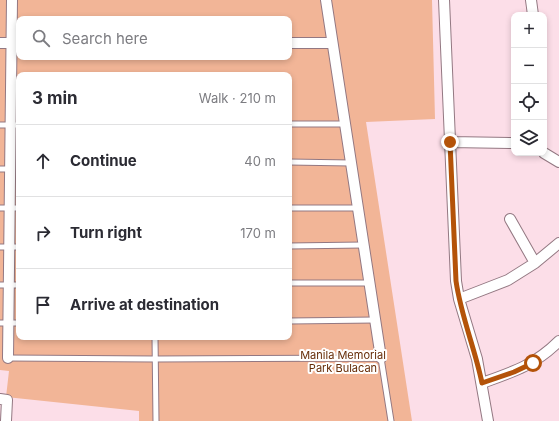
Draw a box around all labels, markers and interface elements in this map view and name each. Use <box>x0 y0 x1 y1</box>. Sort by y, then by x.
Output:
map controls <box>511 12 547 156</box>
button: + <box>511 12 547 48</box>
search box <box>16 16 292 60</box>
icon: search <box>30 27 52 49</box>
text: Search here <box>62 29 148 48</box>
button: − <box>511 48 547 84</box>
button: locate <box>511 84 547 120</box>
text: 3 min <box>32 88 78 108</box>
text: Walk · 210 m <box>199 90 276 106</box>
button: layers <box>511 120 547 156</box>
route end <box>441 133 459 151</box>
icon: ahead <box>32 150 54 172</box>
text: Continue <box>70 151 137 170</box>
text: 40 m <box>244 153 276 169</box>
icon: right <box>32 222 54 244</box>
text: Turn right <box>70 223 142 242</box>
text: 170 m <box>240 225 276 241</box>
icon: arrive <box>32 294 54 316</box>
text: Arrive at destination <box>70 295 219 314</box>
park label: Manila Memorial Park Bulacan <box>300 348 386 375</box>
route start <box>524 354 542 372</box>

